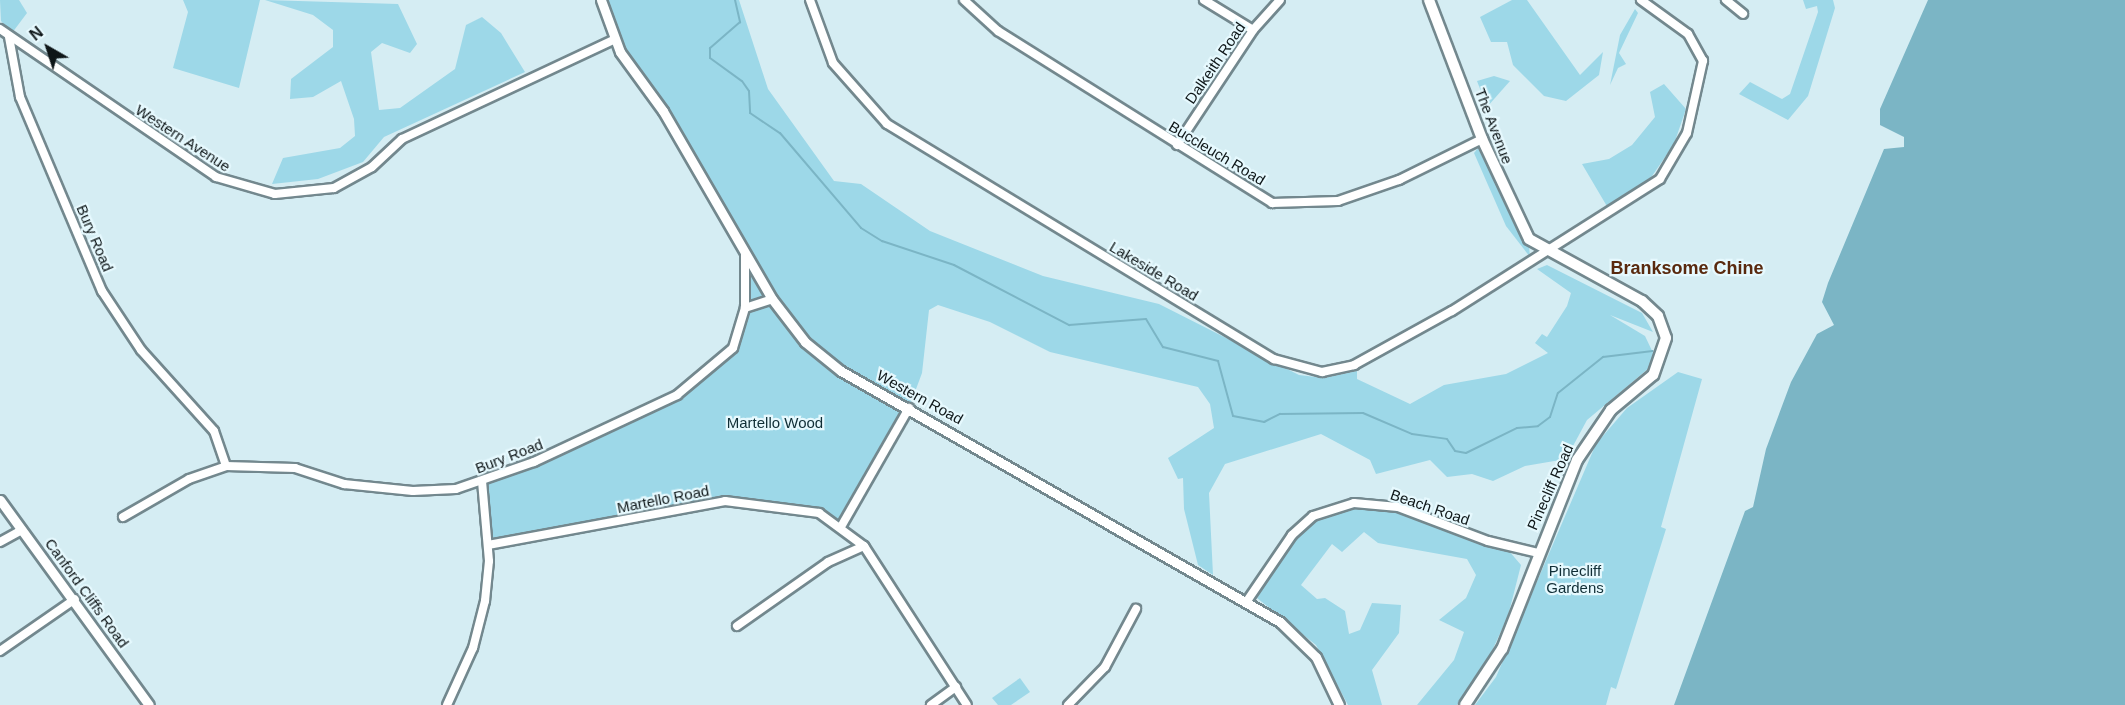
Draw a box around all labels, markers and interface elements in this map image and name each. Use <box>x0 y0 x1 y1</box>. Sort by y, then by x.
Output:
north arrow <box>18 18 78 78</box>
street label: Dalkeith Road <box>1181 19 1249 107</box>
text: N <box>27 23 46 44</box>
street label: The Avenue <box>1471 85 1517 167</box>
street label: Western Avenue <box>132 100 234 176</box>
street label: Buccleuch Road <box>1166 117 1268 189</box>
street label: Bury Road <box>73 202 117 274</box>
street label: Lakeside Road <box>1106 238 1202 304</box>
district label: Branksome Chine <box>1610 257 1764 279</box>
street label: Western Road <box>874 366 966 428</box>
park label: Martello Wood <box>727 414 823 432</box>
street label: Bury Road <box>473 435 545 477</box>
street label: Pinecliff Road <box>1523 441 1577 533</box>
street label: Martello Road <box>615 481 711 517</box>
street label: Beach Road <box>1388 485 1472 529</box>
street label: Canford Cliffs Road <box>41 535 133 651</box>
park label: Pinecliff Gardens <box>1546 561 1604 596</box>

